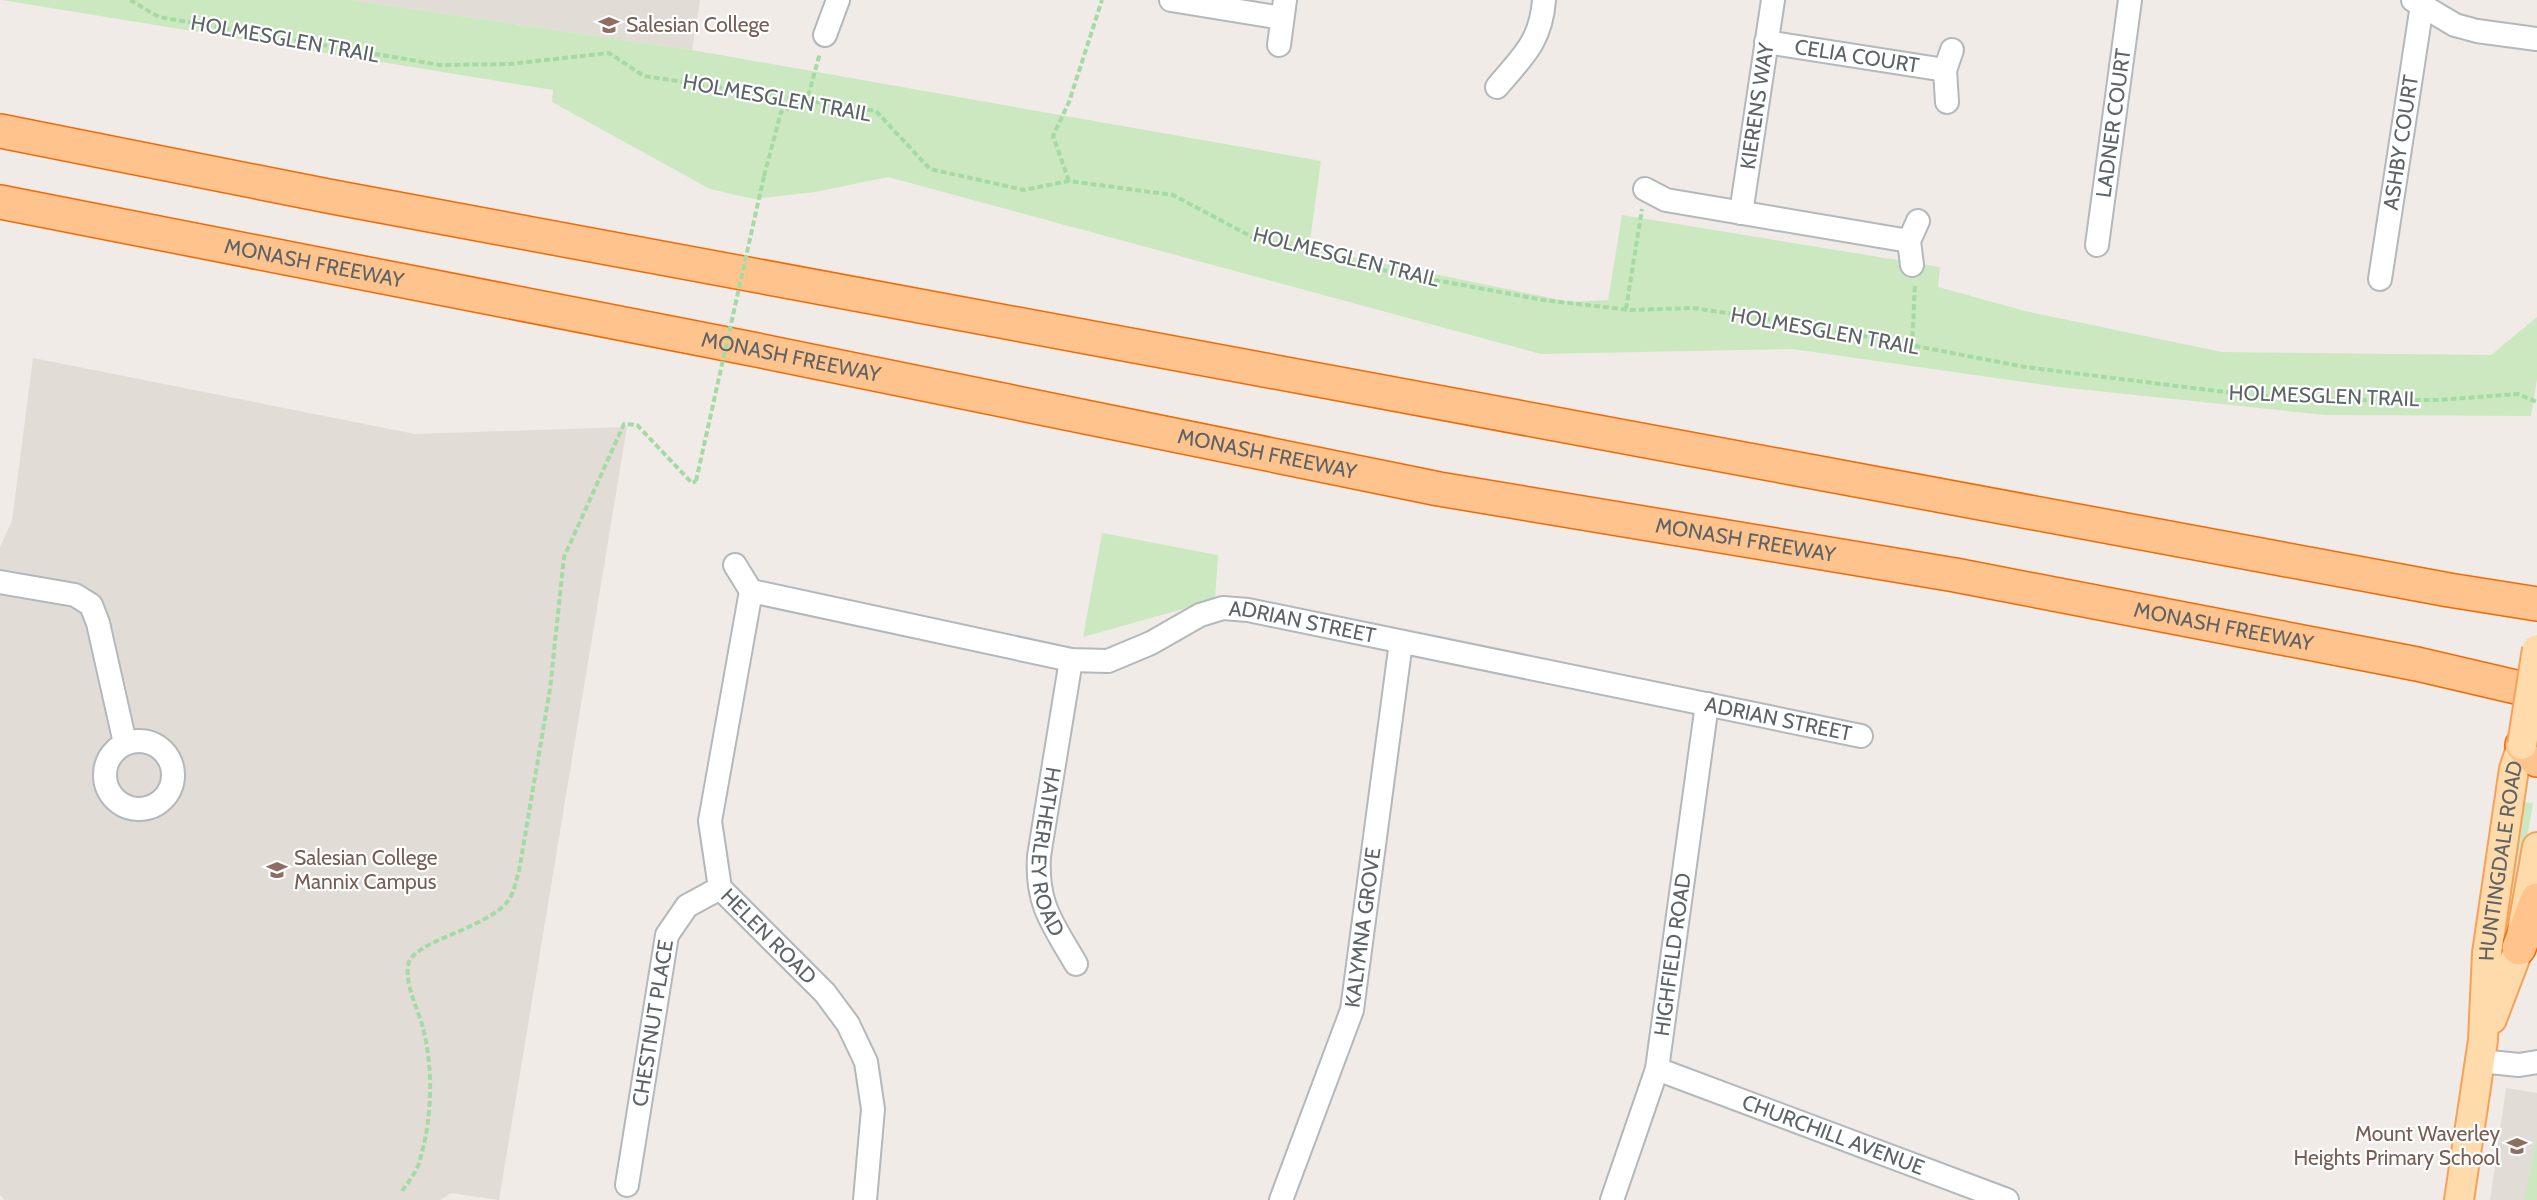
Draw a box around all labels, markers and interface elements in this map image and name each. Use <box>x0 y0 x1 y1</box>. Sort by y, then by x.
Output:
street label: HOLMESGLEN TRAIL <box>189 10 382 67</box>
place label: Salesian College <box>626 12 770 37</box>
school or university icon: Salesian College <box>597 13 621 37</box>
street label: CELIA COURT <box>1793 34 1921 78</box>
street label: KIERENS WAY <box>1735 40 1779 171</box>
street label: LADNER COURT <box>2091 47 2135 199</box>
street label: HOLMESGLEN TRAIL <box>681 69 874 126</box>
street label: ASHBY COURT <box>2378 73 2423 212</box>
street label: HOLMESGLEN TRAIL <box>1251 221 1442 292</box>
street label: MONASH FREEWAY <box>222 233 407 293</box>
street label: HOLMESGLEN TRAIL <box>1729 302 1922 359</box>
street label: MONASH FREEWAY <box>699 326 884 387</box>
street label: HOLMESGLEN TRAIL <box>2228 380 2420 411</box>
street label: MONASH FREEWAY <box>1176 423 1360 484</box>
street label: MONASH FREEWAY <box>1654 512 1838 567</box>
street label: ADRIAN STREET <box>1228 596 1378 648</box>
street label: MONASH FREEWAY <box>2132 597 2317 656</box>
street label: ADRIAN STREET <box>1703 691 1854 746</box>
street label: HUNTINGDALE ROAD <box>2474 757 2528 961</box>
street label: HATHERLEY ROAD <box>1027 765 1070 941</box>
place label: Salesian College Mannix Campus <box>294 845 438 894</box>
street label: KALYMNA GROVE <box>1339 846 1386 1009</box>
school or university icon: Salesian College Mannix Campus <box>265 858 289 882</box>
street label: HIGHFIELD ROAD <box>1649 871 1696 1038</box>
street label: HELEN ROAD <box>716 883 822 989</box>
street label: CHESTNUT PLACE <box>627 938 678 1108</box>
street label: CHURCHILL AVENUE <box>1739 1089 1928 1180</box>
place label: Mount Waverley Heights Primary School <box>2293 1121 2500 1170</box>
school or university icon: Mount Waverley Heights Primary School <box>2505 1134 2529 1158</box>

